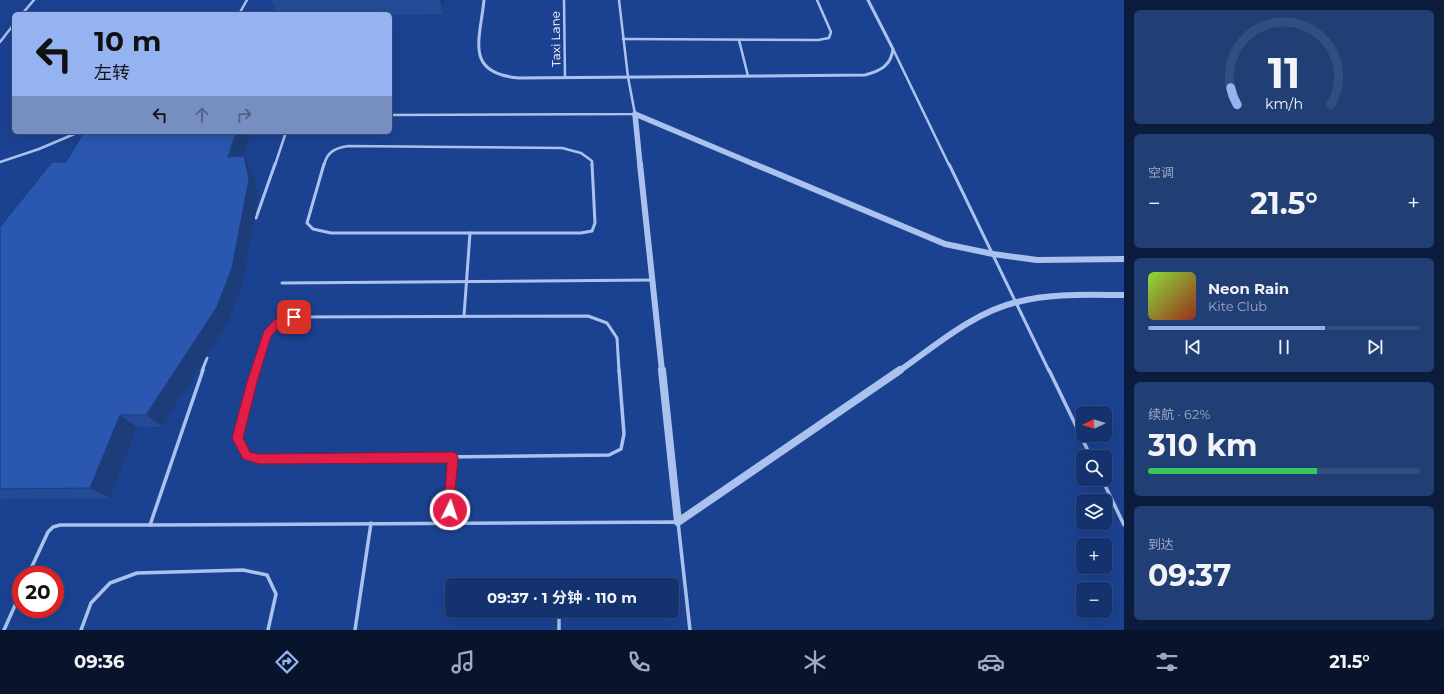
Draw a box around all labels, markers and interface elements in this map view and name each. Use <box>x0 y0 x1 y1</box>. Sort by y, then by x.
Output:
street label: Taxi Lane <box>548 11 563 67</box>
text: 10 m <box>94 24 161 58</box>
icon: left <box>28 28 80 80</box>
text: 11 <box>1268 48 1300 98</box>
text: 左转 <box>94 62 130 84</box>
text: km/h <box>1265 95 1303 113</box>
icon: left <box>149 104 171 126</box>
icon: ahead <box>191 104 213 126</box>
icon: right <box>233 104 255 126</box>
text: 空调 <box>1148 164 1174 180</box>
text: 21.5° <box>1250 185 1318 222</box>
text: − <box>1148 190 1161 217</box>
text: + <box>1407 190 1420 217</box>
text: Neon Rain <box>1208 279 1289 298</box>
text: Kite Club <box>1208 298 1267 314</box>
pin <box>277 300 311 334</box>
icon: arrive <box>283 306 305 328</box>
icon: previous <box>1182 336 1204 358</box>
icon: pause <box>1273 336 1295 358</box>
icon: next <box>1364 336 1386 358</box>
north arrow <box>1076 406 1112 442</box>
map controls <box>1076 406 1112 618</box>
text: 续航 · 62% <box>1148 406 1210 422</box>
text: 310 km <box>1148 427 1257 464</box>
button: search <box>1076 450 1112 486</box>
position arrow <box>429 489 471 531</box>
button: layers <box>1076 494 1112 530</box>
text: 到达 <box>1148 536 1174 552</box>
button: + <box>1076 538 1112 574</box>
text: 09:37 <box>1148 557 1231 594</box>
speed limit sign: 20 <box>12 566 64 618</box>
button: − <box>1076 582 1112 618</box>
text: 09:37 · 1 分钟 · 110 m <box>487 588 637 607</box>
icon: directions <box>273 648 301 676</box>
icon: music <box>449 648 477 676</box>
icon: phone <box>625 648 653 676</box>
icon: climate <box>801 648 829 676</box>
icon: car <box>977 648 1005 676</box>
icon: filters <box>1153 648 1181 676</box>
text: 09:36 <box>74 651 125 673</box>
text: 21.5° <box>1329 651 1370 673</box>

